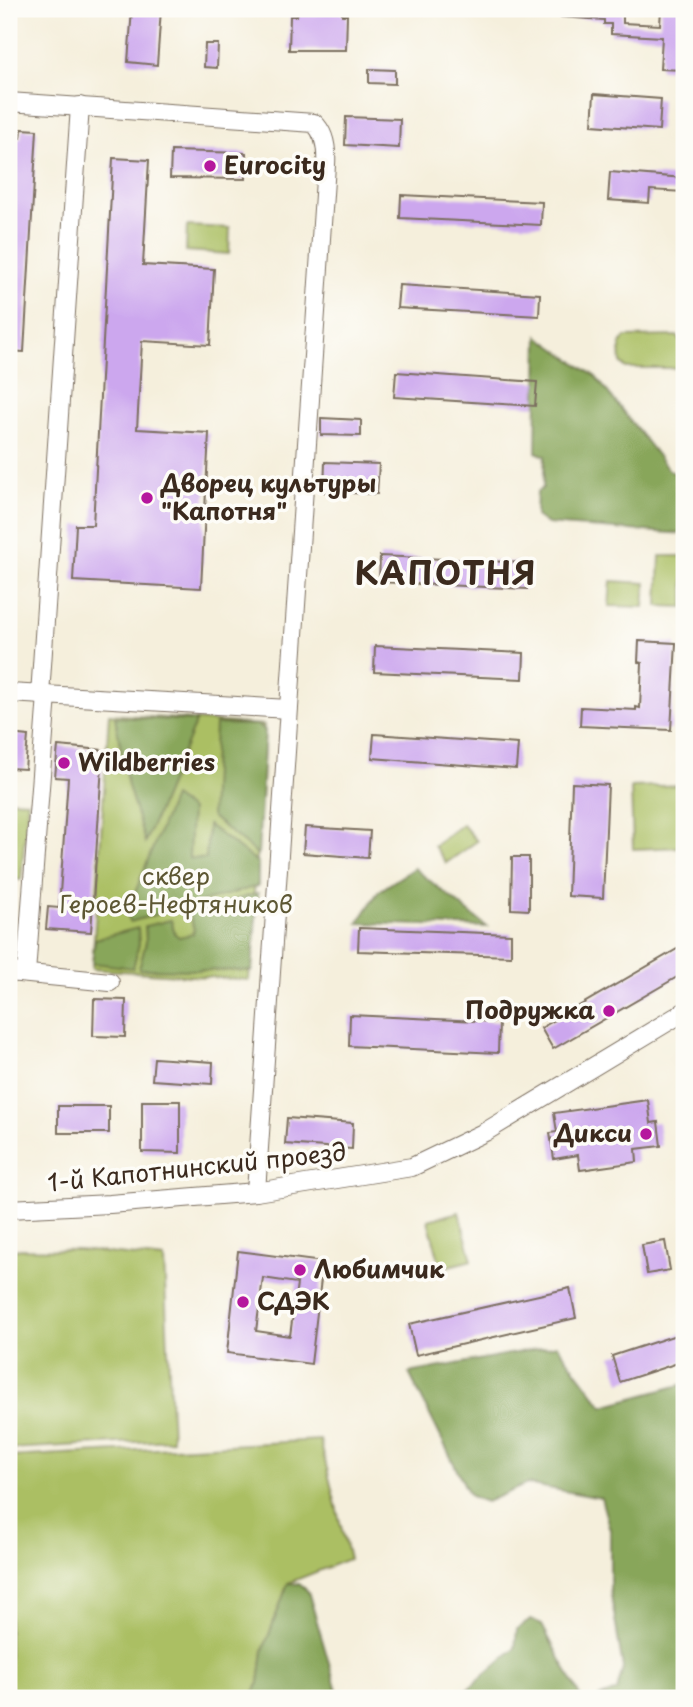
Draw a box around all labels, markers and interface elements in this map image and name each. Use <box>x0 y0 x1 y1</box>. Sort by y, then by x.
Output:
place label: Eurocity <box>224 146 326 182</box>
marker: Eurocity <box>202 158 218 174</box>
place label: Дворец культуры "Капотня" <box>160 464 376 528</box>
marker: Дворец культуры "Капотня" <box>139 490 155 506</box>
district label: КАПОТНЯ <box>355 548 537 596</box>
place label: Wildberries <box>78 743 215 779</box>
marker: Wildberries <box>56 755 72 771</box>
park label: сквер Героев-Нефтяников <box>59 857 293 921</box>
place label: Подружка <box>465 991 595 1027</box>
marker: Подружка <box>601 1003 617 1019</box>
place label: Дикси <box>553 1114 632 1150</box>
marker: Дикси <box>638 1126 654 1142</box>
street label: 1-й Капотнинский проезд <box>46 1132 348 1200</box>
place label: Любимчик <box>314 1250 445 1286</box>
marker: Любимчик <box>292 1262 308 1278</box>
place label: СДЭК <box>257 1282 330 1318</box>
marker: СДЭК <box>235 1294 251 1310</box>

